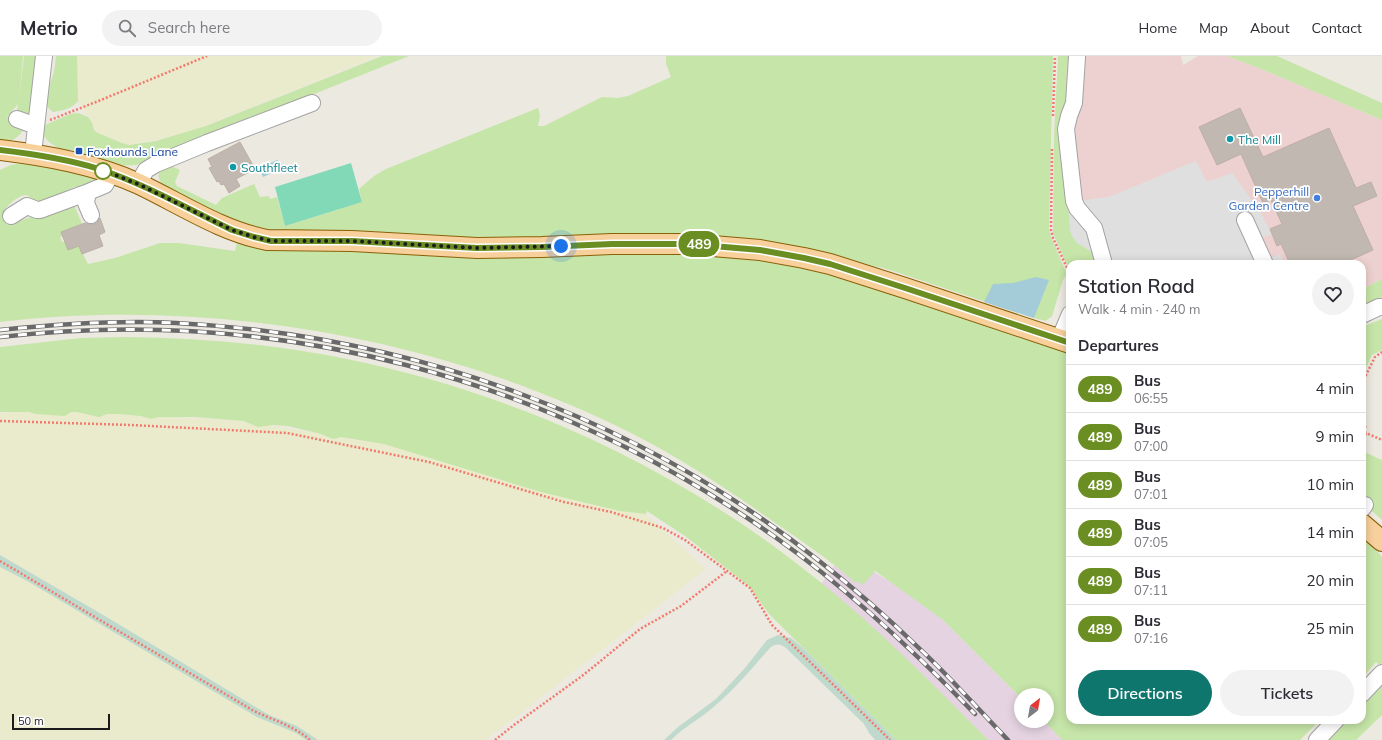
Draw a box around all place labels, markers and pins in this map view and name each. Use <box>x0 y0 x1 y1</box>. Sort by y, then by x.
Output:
place label: The Mill <box>1238 132 1281 147</box>
marker: The Mill <box>1225 134 1235 144</box>
place label: Foxhounds Lane <box>87 144 178 159</box>
marker: Foxhounds Lane <box>74 146 84 156</box>
place label: Southfleet <box>241 160 298 175</box>
unlabelled marker <box>94 162 112 180</box>
marker: Southfleet <box>228 162 238 172</box>
place label: Pepperhill Garden Centre <box>1229 184 1309 213</box>
marker: Pepperhill Garden Centre <box>1312 193 1322 203</box>

